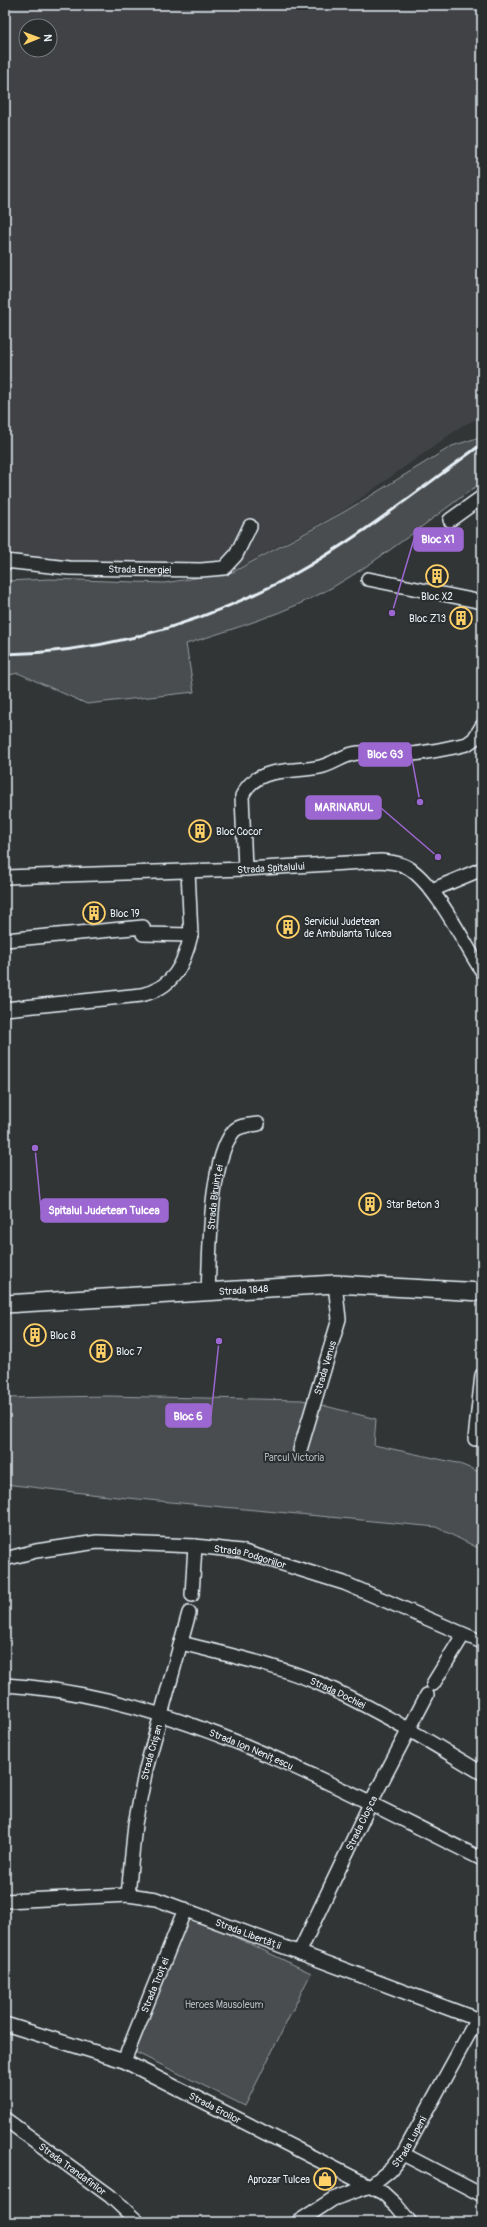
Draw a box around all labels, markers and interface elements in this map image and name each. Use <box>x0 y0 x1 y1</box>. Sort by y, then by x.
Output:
north arrow <box>18 18 58 58</box>
text: N <box>41 34 54 42</box>
callout: Bloc X1 <box>414 528 463 551</box>
text: Bloc X1 <box>421 533 455 546</box>
building icon: Bloc X2 <box>424 563 450 589</box>
street label: Strada Energiei <box>108 564 171 577</box>
place label: Bloc X2 <box>421 591 453 603</box>
building icon: Bloc Z13 <box>448 605 474 631</box>
place label: Bloc Z13 <box>409 613 446 625</box>
callout: Bloc G3 <box>359 743 411 766</box>
text: Bloc G3 <box>367 748 403 761</box>
callout: MARINARUL <box>306 796 381 819</box>
text: MARINARUL <box>315 801 373 814</box>
building icon: Bloc Cocor <box>187 818 213 844</box>
place label: Bloc Cocor <box>216 826 263 838</box>
street label: Strada Spitalului <box>237 860 305 876</box>
building icon: Bloc 19 <box>81 900 107 926</box>
place label: Bloc 19 <box>110 908 140 920</box>
building icon: Serviciul Judetean de Ambulanta Tulcea <box>275 914 301 940</box>
place label: Serviciul Judetean de Ambulanta Tulcea <box>304 916 392 940</box>
street label: Strada Biruinței <box>206 1163 226 1231</box>
building icon: Star Beton 3 <box>357 1191 383 1217</box>
callout: Spitalul Judetean Tulcea <box>41 1199 168 1222</box>
place label: Star Beton 3 <box>386 1199 440 1211</box>
text: Spitalul Judetean Tulcea <box>48 1204 160 1217</box>
street label: Strada 1848 <box>218 1283 269 1298</box>
building icon: Bloc 8 <box>22 1322 48 1348</box>
place label: Bloc 8 <box>50 1330 76 1342</box>
building icon: Bloc 7 <box>88 1338 114 1364</box>
street label: Strada Venus <box>312 1339 339 1396</box>
place label: Bloc 7 <box>116 1346 143 1358</box>
callout: Bloc 6 <box>166 1404 211 1427</box>
text: Bloc 6 <box>173 1410 203 1423</box>
park label: Parcul Victoria <box>264 1452 324 1464</box>
street label: Strada Podgoriilor <box>213 1543 288 1572</box>
street label: Strada Dochiei <box>308 1675 367 1712</box>
street label: Strada Crișan <box>139 1723 165 1781</box>
street label: Strada Ion Nenițescu <box>207 1727 295 1773</box>
street label: Strada Cloșca <box>344 1794 380 1853</box>
street label: Strada Libertății <box>213 1917 283 1952</box>
street label: Strada Troiței <box>139 1956 172 2015</box>
park label: Heroes Mausoleum <box>185 1999 263 2011</box>
street label: Strada Eroilor <box>187 2090 243 2127</box>
street label: Strada Lupeni <box>390 2114 430 2170</box>
street label: Strada Trandafirilor <box>36 2141 109 2198</box>
shop icon: Aprozar Tulcea <box>312 2166 338 2192</box>
place label: Aprozar Tulcea <box>247 2174 310 2186</box>

